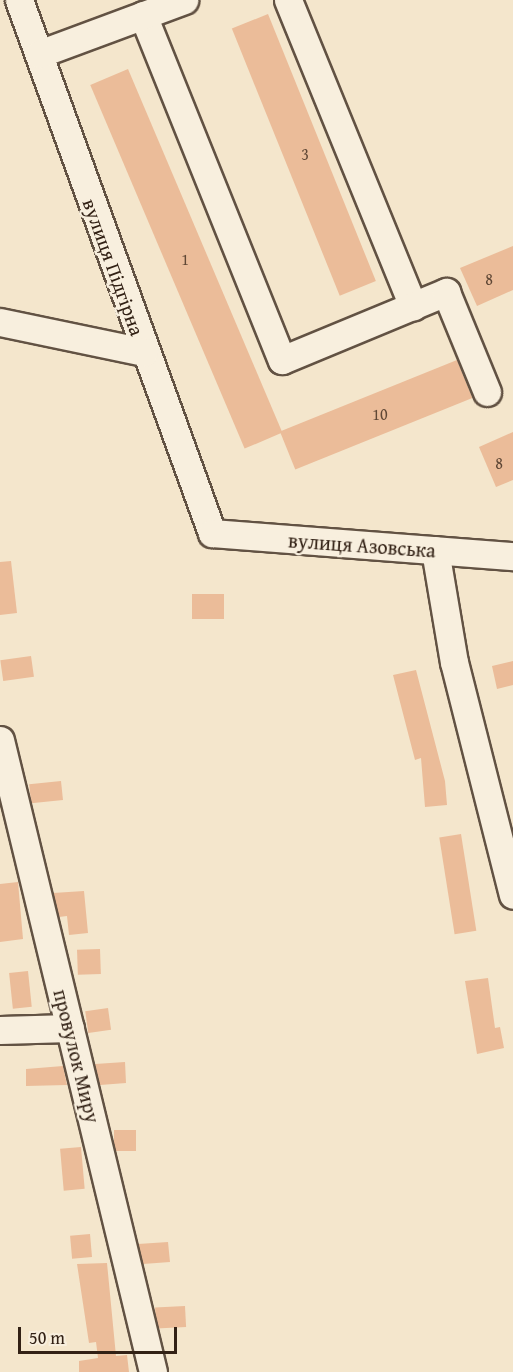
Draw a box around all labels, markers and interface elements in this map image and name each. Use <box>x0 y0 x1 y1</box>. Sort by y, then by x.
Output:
house number: 3 <box>301 144 309 164</box>
street label: вулиця Підгірна <box>78 195 150 339</box>
house number: 1 <box>181 249 189 269</box>
house number: 8 <box>485 269 493 289</box>
house number: 10 <box>372 404 388 424</box>
house number: 8 <box>495 453 503 473</box>
street label: вулиця Азовська <box>287 528 437 562</box>
street label: провулок Миру <box>49 987 105 1125</box>
scale bar <box>21 1315 180 1353</box>
text: 50 m <box>29 1324 65 1351</box>

